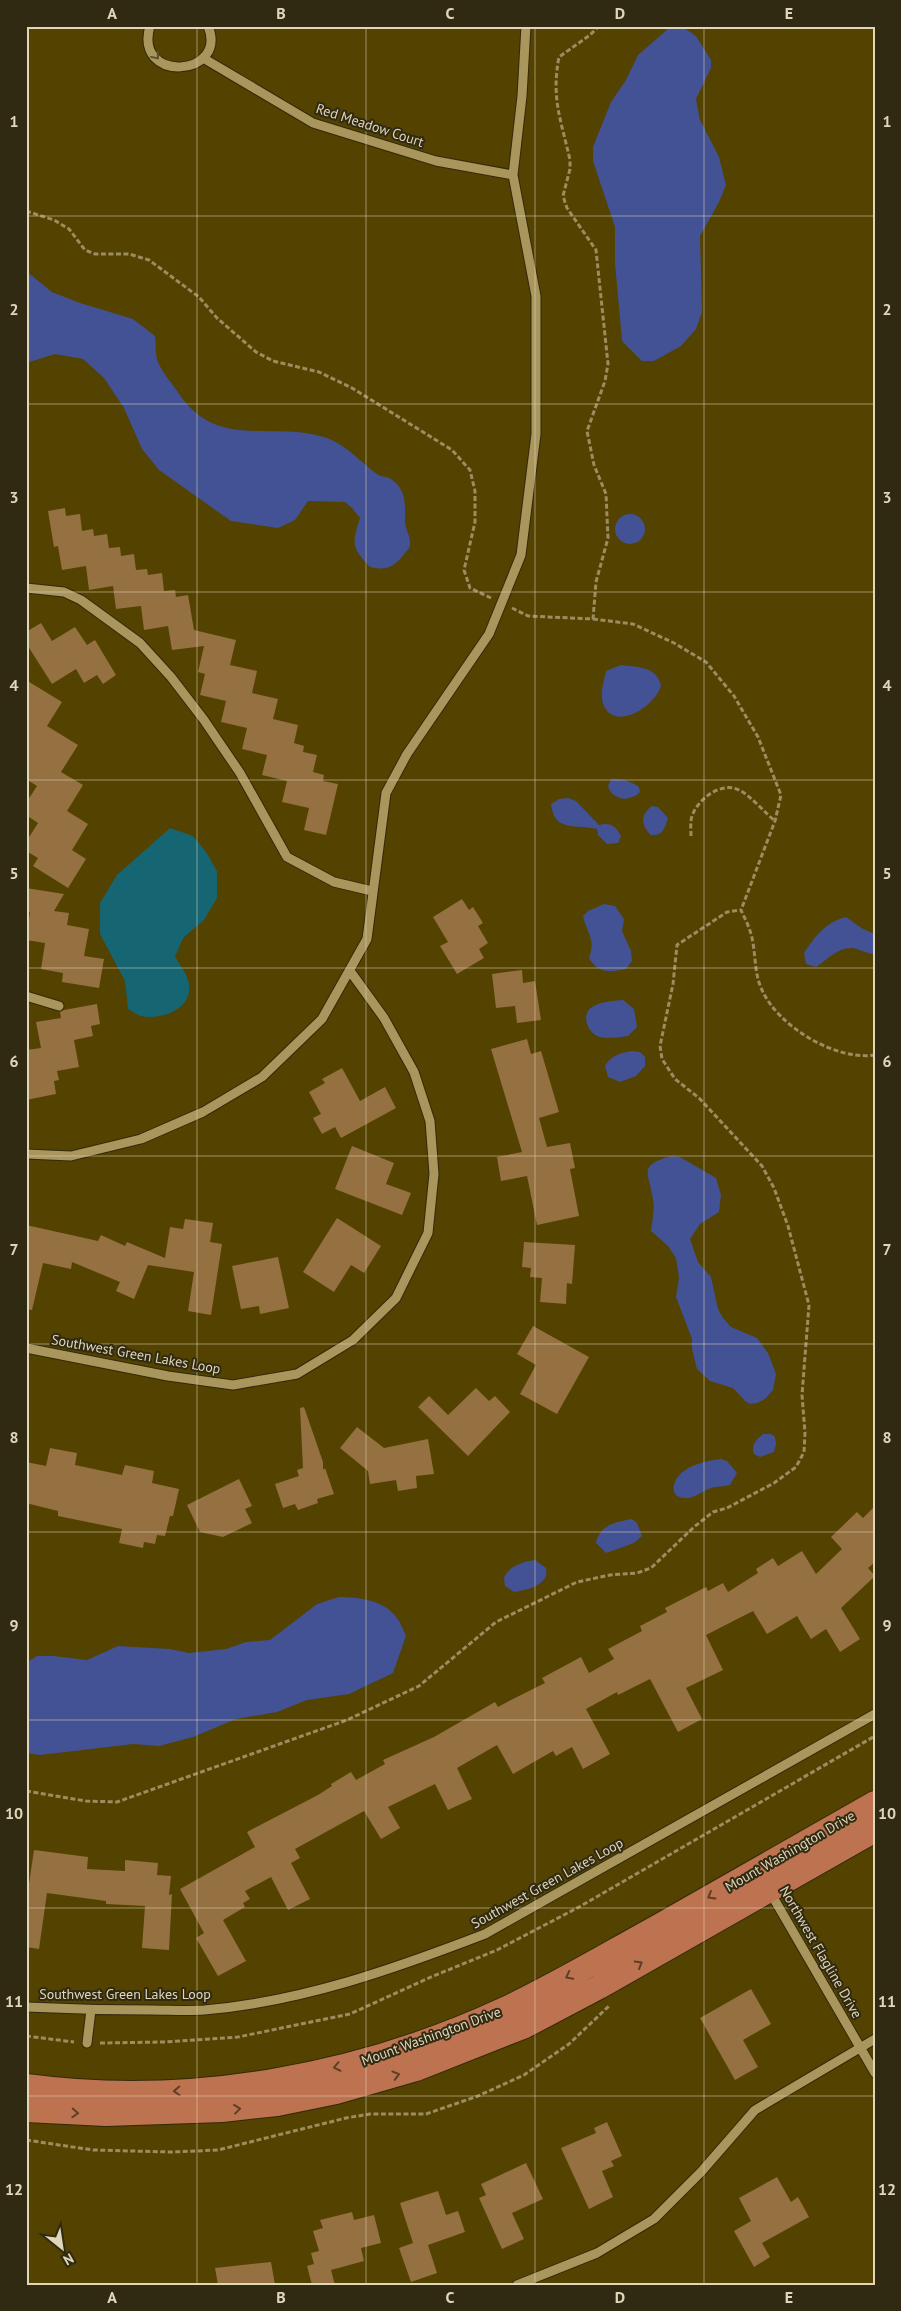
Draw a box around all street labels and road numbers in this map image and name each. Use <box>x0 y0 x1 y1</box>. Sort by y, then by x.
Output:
street label: Red Meadow Court <box>314 99 426 151</box>
street label: Southwest Green Lakes Loop <box>50 1330 222 1378</box>
street label: Mount Washington Drive <box>722 1806 858 1896</box>
street label: Southwest Green Lakes Loop <box>468 1834 626 1932</box>
street label: Northwest Flagline Drive <box>776 1883 866 2021</box>
street label: Southwest Green Lakes Loop <box>39 1985 211 2003</box>
street label: Mount Washington Drive <box>359 2002 503 2070</box>

